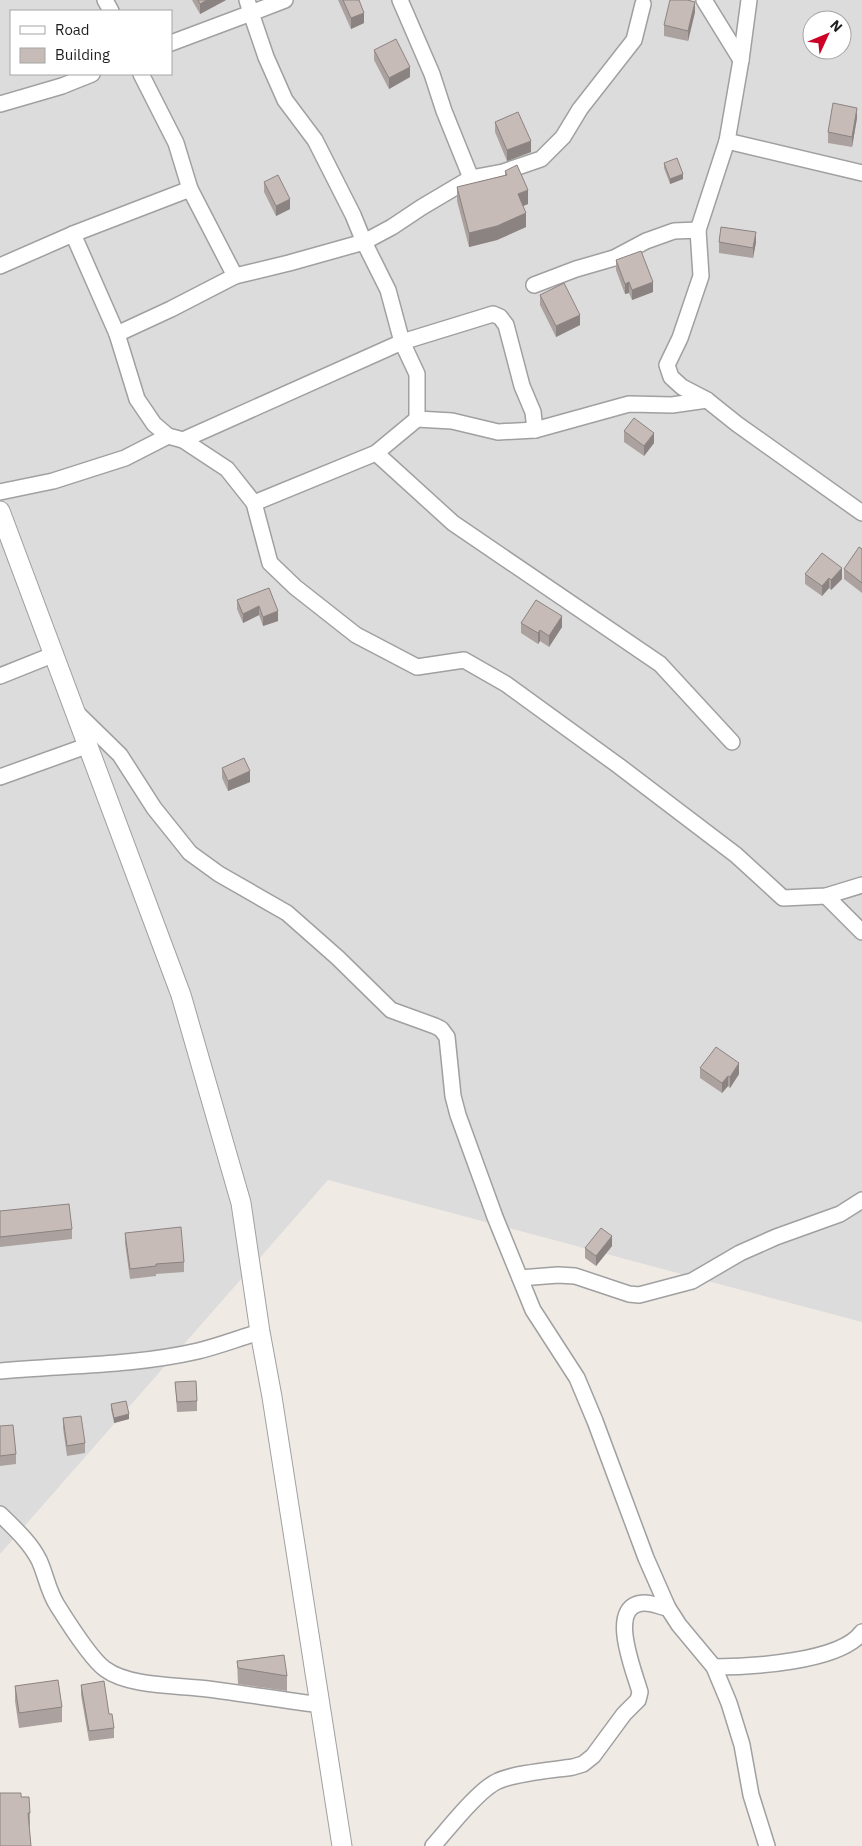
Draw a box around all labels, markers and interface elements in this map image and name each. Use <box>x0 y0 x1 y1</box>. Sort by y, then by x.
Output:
legend <box>10 10 172 75</box>
north arrow <box>802 10 852 60</box>
text: N <box>826 16 846 36</box>
text: Road <box>55 20 90 39</box>
text: Building <box>55 45 110 64</box>

